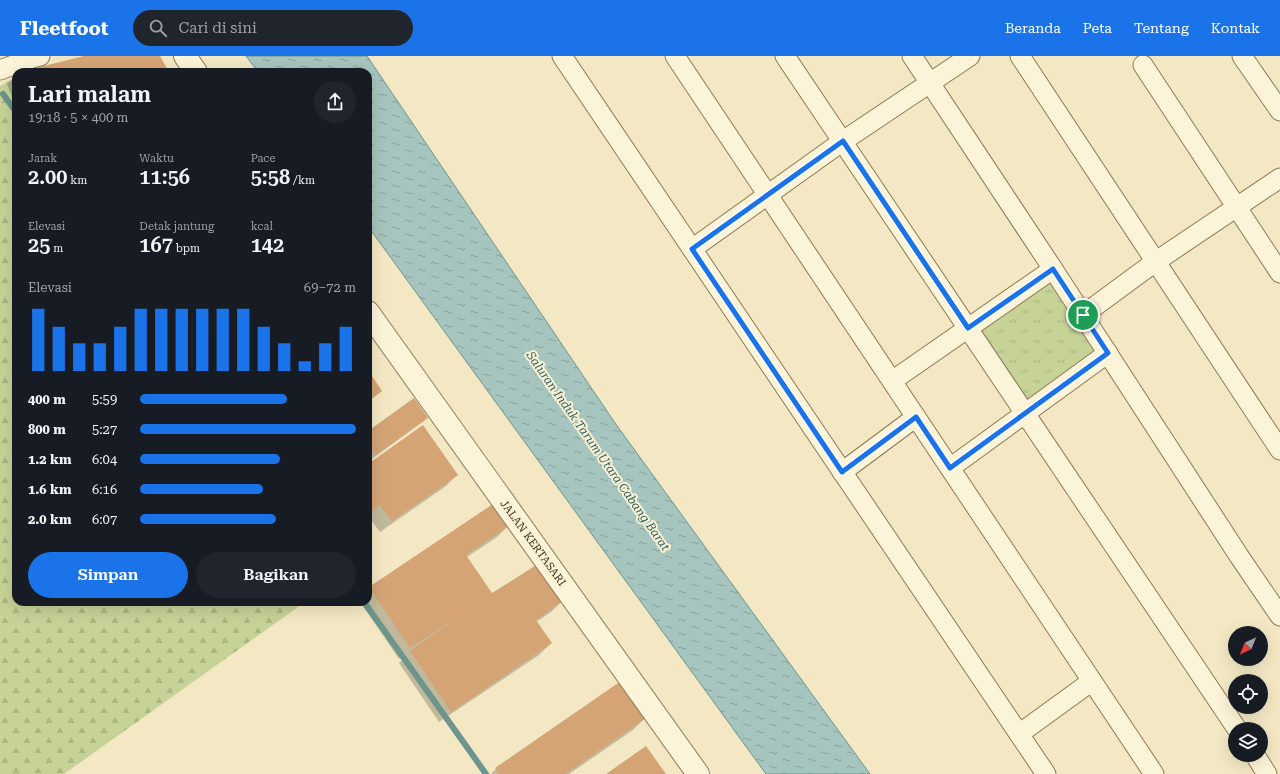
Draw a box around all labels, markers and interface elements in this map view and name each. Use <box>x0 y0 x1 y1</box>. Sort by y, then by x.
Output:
search box <box>133 10 413 46</box>
text: Fleetfoot <box>20 17 109 40</box>
icon: search <box>147 17 169 39</box>
text: Cari di sini <box>179 19 257 37</box>
text: Beranda <box>1005 20 1061 36</box>
text: Peta <box>1083 20 1112 36</box>
text: Tentang <box>1134 20 1189 36</box>
text: Kontak <box>1211 20 1260 36</box>
button: share <box>314 81 356 123</box>
text: Lari malam <box>28 82 151 107</box>
text: 19:18 · 5 × 400 m <box>28 110 128 125</box>
text: Jarak <box>28 152 57 165</box>
text: Waktu <box>139 152 174 165</box>
text: Pace <box>251 152 275 165</box>
text: 2.00 <box>28 165 68 189</box>
text: 11:56 <box>139 165 190 189</box>
text: 5:58 <box>251 165 290 189</box>
text: km <box>68 174 87 187</box>
text: /km <box>290 174 315 187</box>
text: Elevasi <box>28 220 65 233</box>
text: Detak jantung <box>139 220 214 233</box>
text: kcal <box>251 220 273 233</box>
text: 25 <box>28 233 50 257</box>
text: 167 <box>139 233 173 257</box>
text: 142 <box>251 233 284 257</box>
text: m <box>50 242 63 255</box>
text: bpm <box>173 242 200 255</box>
text: Elevasi <box>28 280 72 295</box>
text: 69–72 m <box>304 280 356 295</box>
pin <box>1066 298 1100 332</box>
icon: arrive <box>1072 304 1094 326</box>
water label: Saluran Induk Tarum Utara Cabang Barat <box>523 348 673 554</box>
text: 400 m <box>28 392 66 407</box>
text: 5:59 <box>92 392 117 407</box>
text: 800 m <box>28 422 66 437</box>
text: 5:27 <box>92 422 117 437</box>
text: 1.2 km <box>28 452 71 467</box>
text: 6:04 <box>92 452 117 467</box>
text: 1.6 km <box>28 482 71 497</box>
text: 6:16 <box>92 482 117 497</box>
street label: JALAN KERTASARI <box>497 497 569 589</box>
text: 2.0 km <box>28 512 71 527</box>
text: 6:07 <box>92 512 117 527</box>
button: Simpan <box>28 552 188 598</box>
button: Bagikan <box>196 552 356 598</box>
north arrow <box>1228 626 1268 666</box>
map controls <box>1228 626 1268 762</box>
button: locate <box>1228 674 1268 714</box>
button: layers <box>1228 722 1268 762</box>

